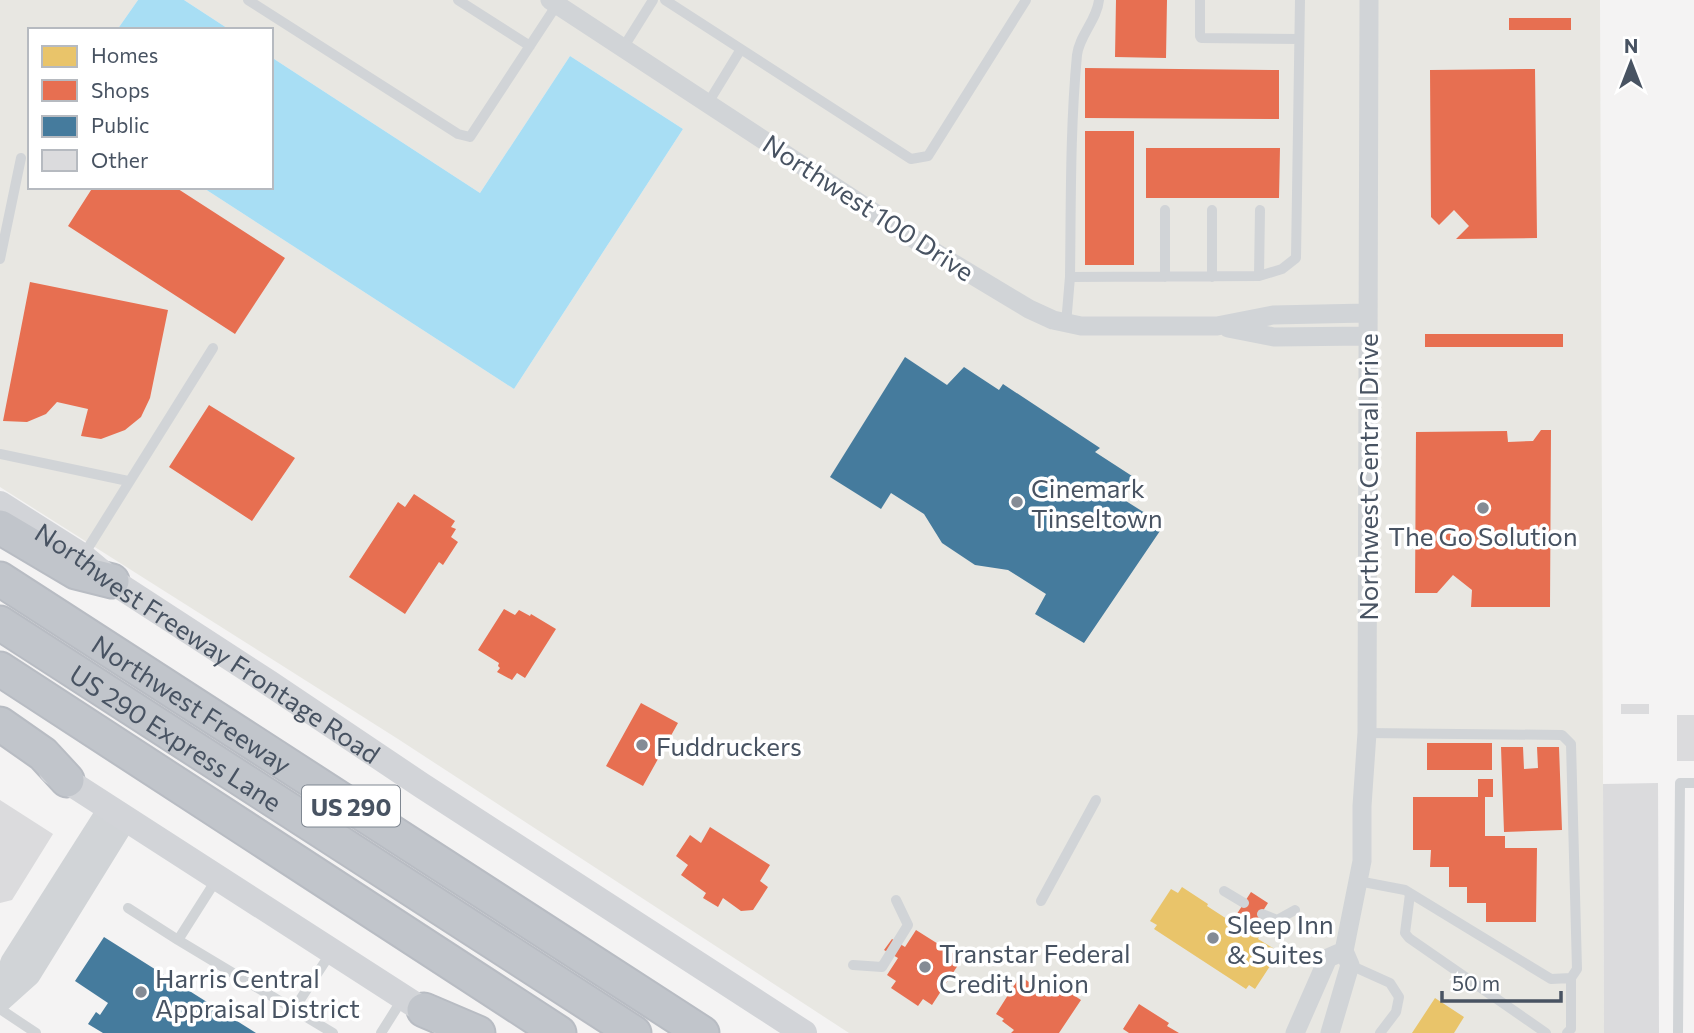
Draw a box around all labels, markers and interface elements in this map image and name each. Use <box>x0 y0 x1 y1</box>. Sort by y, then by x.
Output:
legend <box>28 28 273 189</box>
north arrow <box>1596 28 1666 98</box>
text: N <box>1624 34 1638 57</box>
text: Homes <box>91 42 158 67</box>
text: Shops <box>91 77 150 102</box>
text: Public <box>91 112 149 137</box>
street label: Northwest 100 Drive <box>758 127 980 287</box>
text: Other <box>91 147 148 172</box>
street label: Northwest Central Drive <box>1352 333 1383 621</box>
place label: Cinemark Tinseltown <box>1031 472 1163 533</box>
marker: Cinemark Tinseltown <box>1009 494 1025 510</box>
marker: The Go Solution <box>1475 500 1491 516</box>
street label: Northwest Freeway Frontage Road <box>30 516 386 770</box>
place label: The Go Solution <box>1388 520 1578 551</box>
street label: Northwest Freeway <box>87 627 297 779</box>
street label: US 290 Express Lane <box>65 657 288 817</box>
place label: Fuddruckers <box>656 730 802 761</box>
marker: Fuddruckers <box>634 737 650 753</box>
road number: US 290 <box>302 786 400 826</box>
place label: Sleep Inn & Suites <box>1227 908 1334 969</box>
marker: Sleep Inn & Suites <box>1205 930 1221 946</box>
place label: Transtar Federal Credit Union <box>939 937 1131 998</box>
marker: Transtar Federal Credit Union <box>917 959 933 975</box>
scale bar <box>1442 960 1561 1004</box>
place label: Harris Central Appraisal District <box>155 962 360 1023</box>
text: 50 m <box>1452 970 1500 995</box>
marker: Harris Central Appraisal District <box>133 984 149 1000</box>

